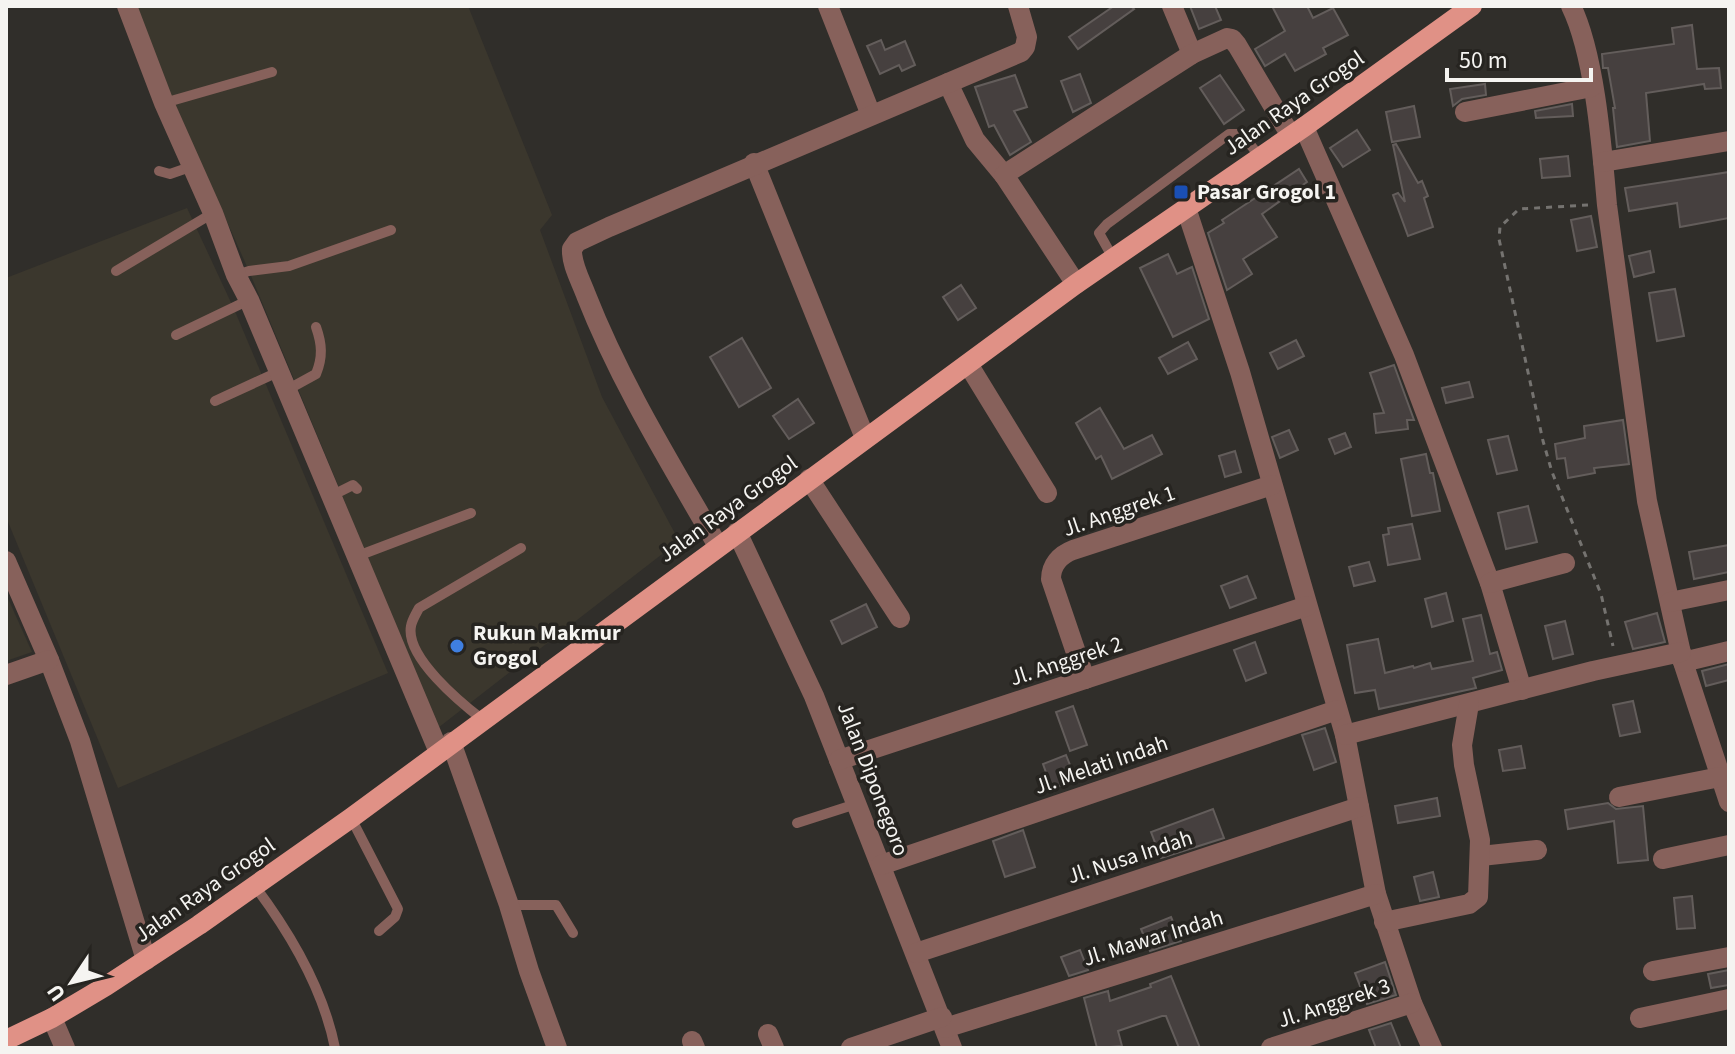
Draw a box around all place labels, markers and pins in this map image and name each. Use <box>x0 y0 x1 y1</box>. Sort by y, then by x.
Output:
place label: Pasar Grogol 1 <box>1197 176 1336 208</box>
marker: Pasar Grogol 1 <box>1172 183 1190 201</box>
place label: Rukun Makmur Grogol <box>473 617 621 674</box>
marker: Rukun Makmur Grogol <box>448 637 466 655</box>

